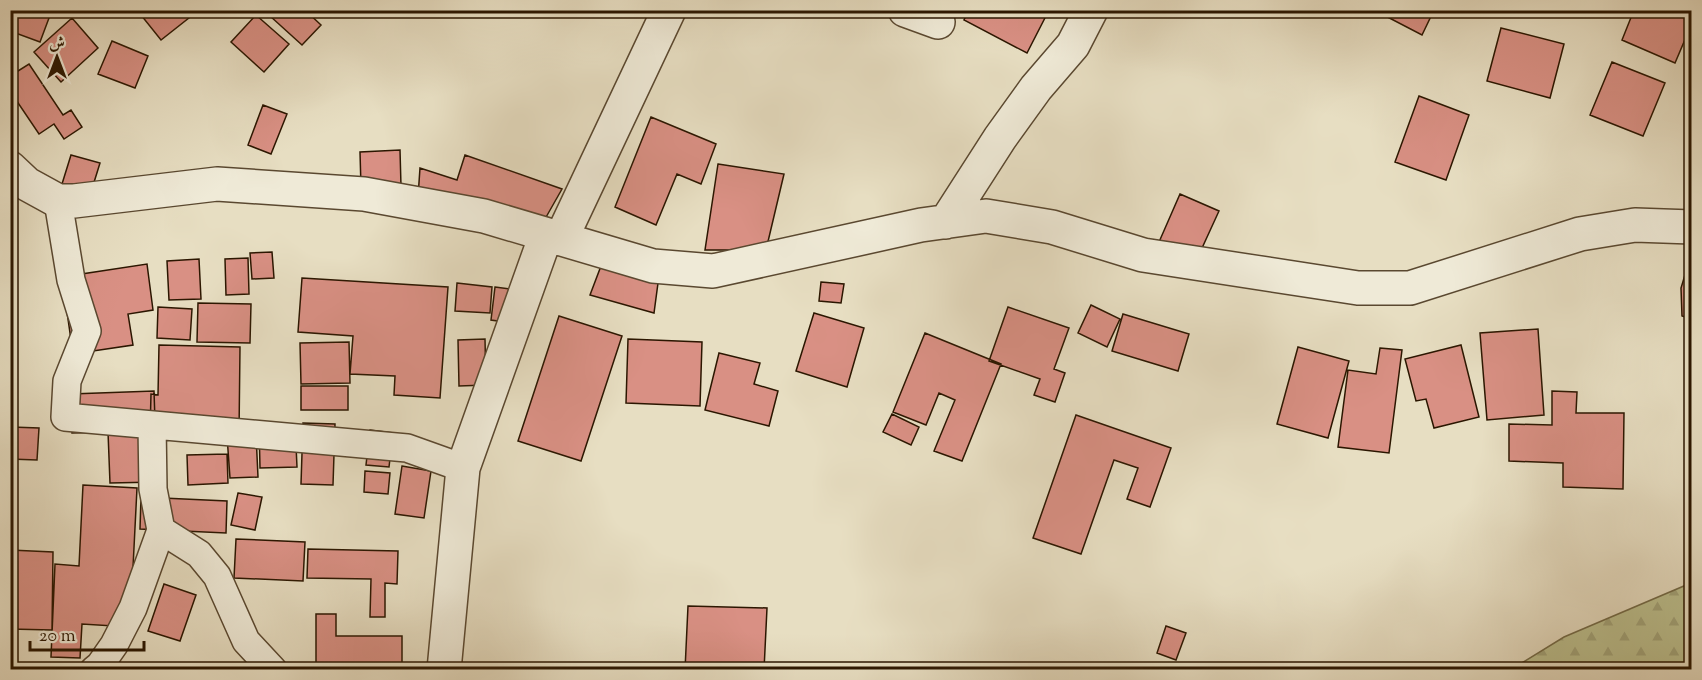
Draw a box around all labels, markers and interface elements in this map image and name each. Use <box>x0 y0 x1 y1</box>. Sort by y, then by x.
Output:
north arrow <box>27 27 87 87</box>
text: ش <box>49 33 65 56</box>
scale bar <box>30 614 144 652</box>
text: 20 m <box>39 624 76 650</box>

